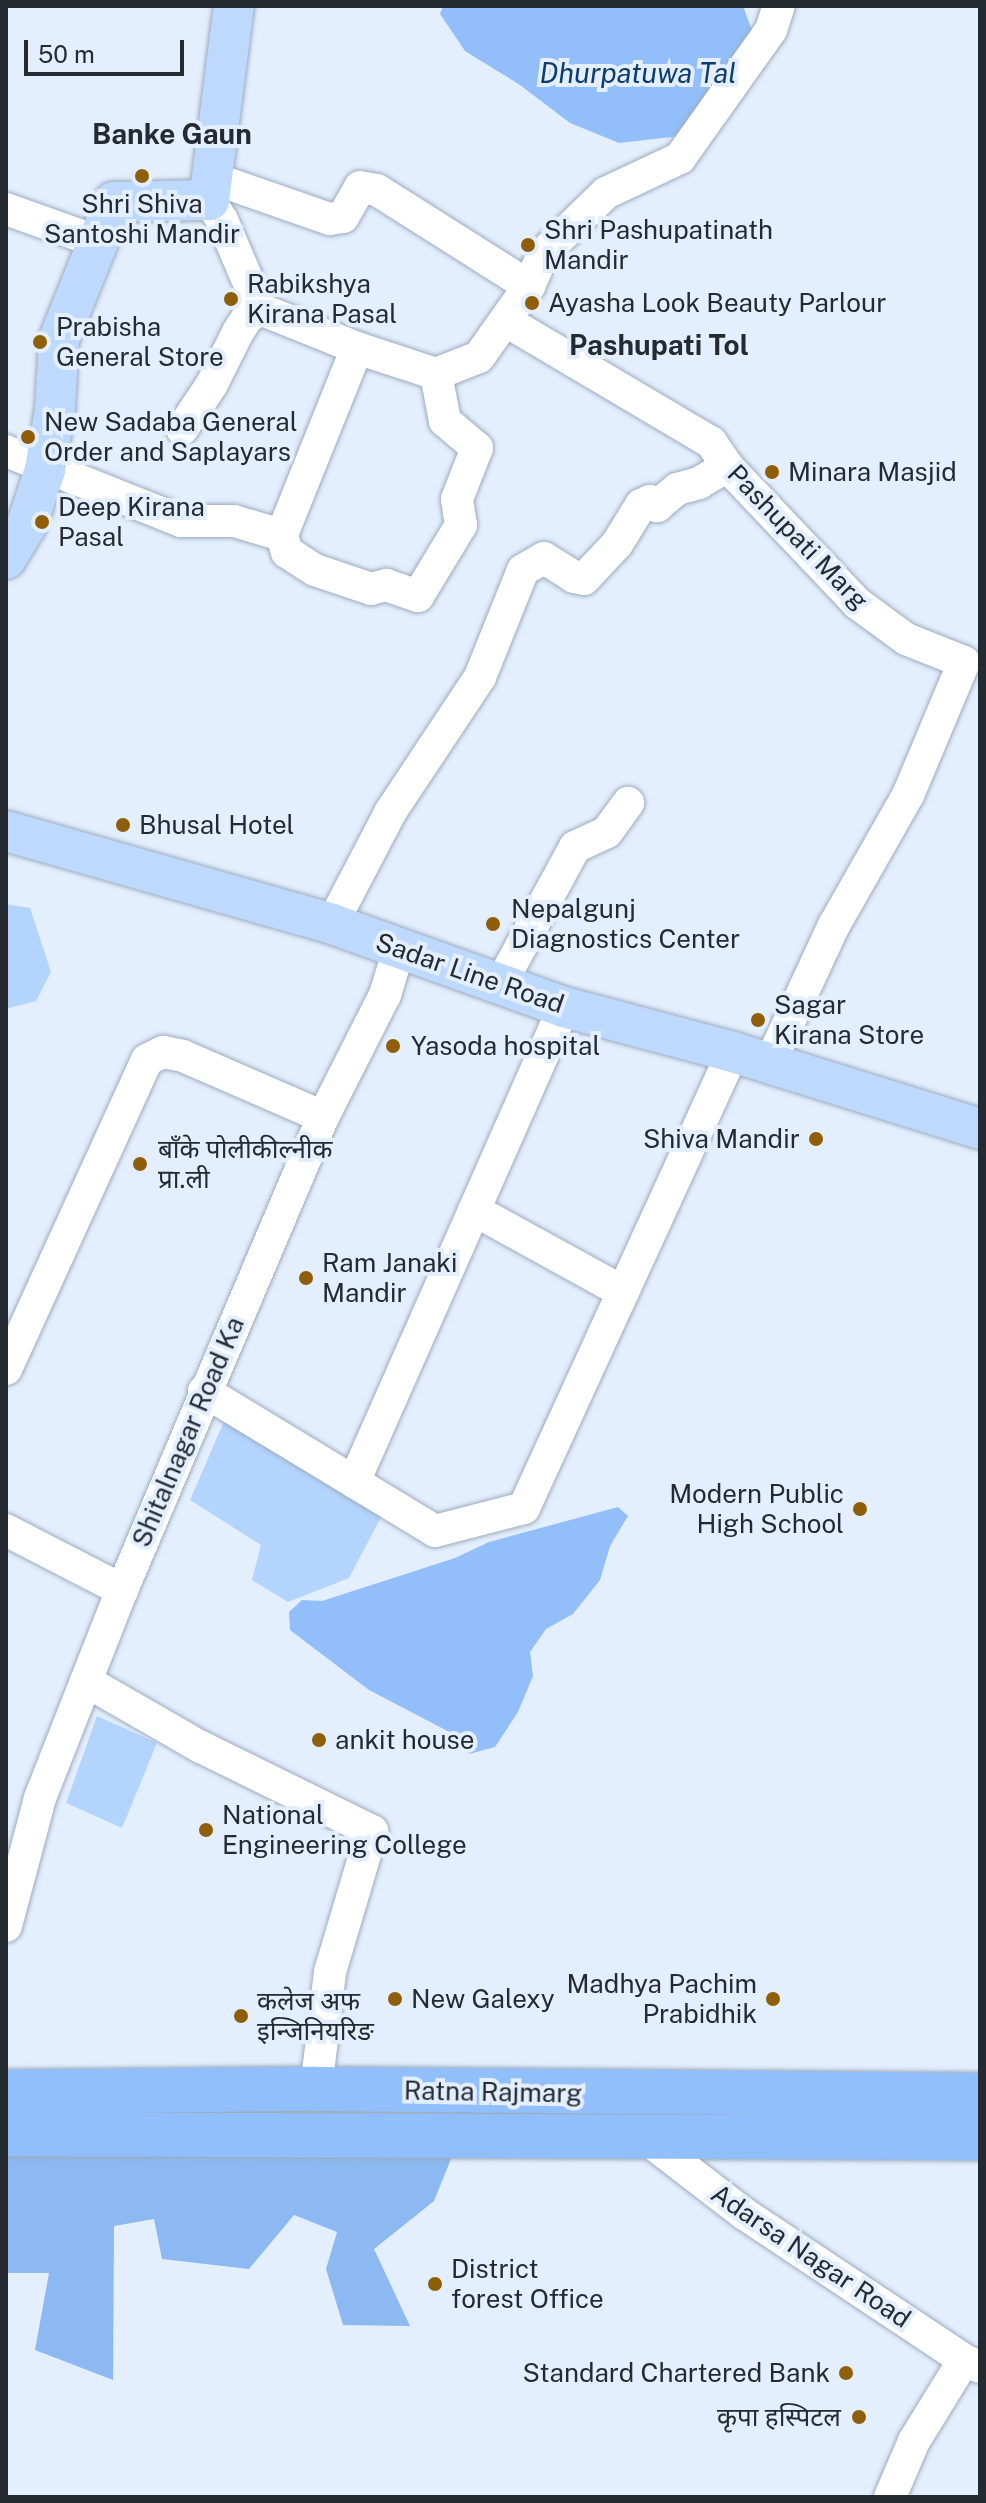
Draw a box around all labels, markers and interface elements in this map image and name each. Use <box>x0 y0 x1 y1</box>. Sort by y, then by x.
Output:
scale bar <box>28 24 188 74</box>
text: 50 m <box>38 40 95 68</box>
water label: Dhurpatuwa Tal <box>539 56 737 90</box>
district label: Banke Gaun <box>92 117 252 151</box>
marker: Shri Shiva Santoshi Mandir <box>133 167 151 185</box>
place label: Shri Shiva Santoshi Mandir <box>44 188 240 250</box>
place label: Shri Pashupatinath Mandir <box>544 214 773 276</box>
marker: Shri Pashupatinath Mandir <box>519 236 537 254</box>
place label: Rabikshya Kirana Pasal <box>247 268 397 330</box>
place label: Ayasha Look Beauty Parlour <box>548 287 886 319</box>
marker: Rabikshya Kirana Pasal <box>222 290 240 308</box>
marker: Ayasha Look Beauty Parlour <box>523 294 541 312</box>
place label: Prabisha General Store <box>56 311 224 372</box>
district label: Pashupati Tol <box>569 328 749 362</box>
marker: Prabisha General Store <box>31 333 49 351</box>
place label: New Sadaba General Order and Saplayars <box>44 406 298 468</box>
marker: New Sadaba General Order and Saplayars <box>19 428 37 446</box>
place label: Minara Masjid <box>788 456 957 488</box>
street label: Pashupati Marg <box>721 458 875 616</box>
marker: Minara Masjid <box>763 463 781 481</box>
place label: Deep Kirana Pasal <box>58 491 205 552</box>
marker: Deep Kirana Pasal <box>33 513 51 531</box>
place label: Bhusal Hotel <box>139 809 295 841</box>
marker: Bhusal Hotel <box>114 816 132 834</box>
place label: Nepalgunj Diagnostics Center <box>511 893 740 954</box>
marker: Nepalgunj Diagnostics Center <box>482 913 504 935</box>
street label: Sadar Line Road <box>372 926 568 1020</box>
place label: Sagar Kirana Store <box>774 989 924 1050</box>
marker: Sagar Kirana Store <box>749 1011 767 1029</box>
place label: Yasoda hospital <box>411 1030 600 1062</box>
marker: Yasoda hospital <box>382 1035 404 1057</box>
place label: Shiva Mandir <box>643 1123 800 1155</box>
marker: Shiva Mandir <box>807 1130 825 1148</box>
place label: बाँके पोलीकील्नीक प्रा.ली <box>158 1133 333 1194</box>
marker: बाँके पोलीकील्नीक प्रा.ली <box>129 1153 151 1175</box>
place label: Ram Janaki Mandir <box>322 1247 457 1308</box>
marker: Ram Janaki Mandir <box>297 1269 315 1287</box>
street label: Shitalnagar Road Ka <box>125 1312 251 1552</box>
place label: Modern Public High School <box>669 1478 844 1540</box>
marker: Modern Public High School <box>851 1500 869 1518</box>
place label: ankit house <box>335 1724 474 1756</box>
marker: ankit house <box>310 1731 328 1749</box>
place label: National Engineering College <box>222 1799 467 1860</box>
marker: National Engineering College <box>197 1821 215 1839</box>
place label: Madhya Pachim Prabidhik <box>566 1968 757 2030</box>
place label: New Galexy <box>411 1983 555 2015</box>
place label: कलेज अफ इन्जिनियरिङ <box>257 1985 374 2046</box>
marker: New Galexy <box>386 1990 404 2008</box>
marker: Madhya Pachim Prabidhik <box>764 1990 782 2008</box>
marker: कलेज अफ इन्जिनियरिङ <box>232 2007 250 2025</box>
street label: Ratna Rajmarg <box>404 2075 582 2109</box>
street label: Adarsa Nagar Road <box>705 2178 917 2334</box>
place label: District forest Office <box>451 2253 604 2314</box>
marker: District forest Office <box>426 2275 444 2293</box>
place label: Standard Chartered Bank <box>523 2357 830 2389</box>
marker: Standard Chartered Bank <box>837 2364 855 2382</box>
place label: कृपा हस्पिटल <box>717 2401 841 2433</box>
marker: कृपा हस्पिटल <box>848 2406 870 2428</box>

